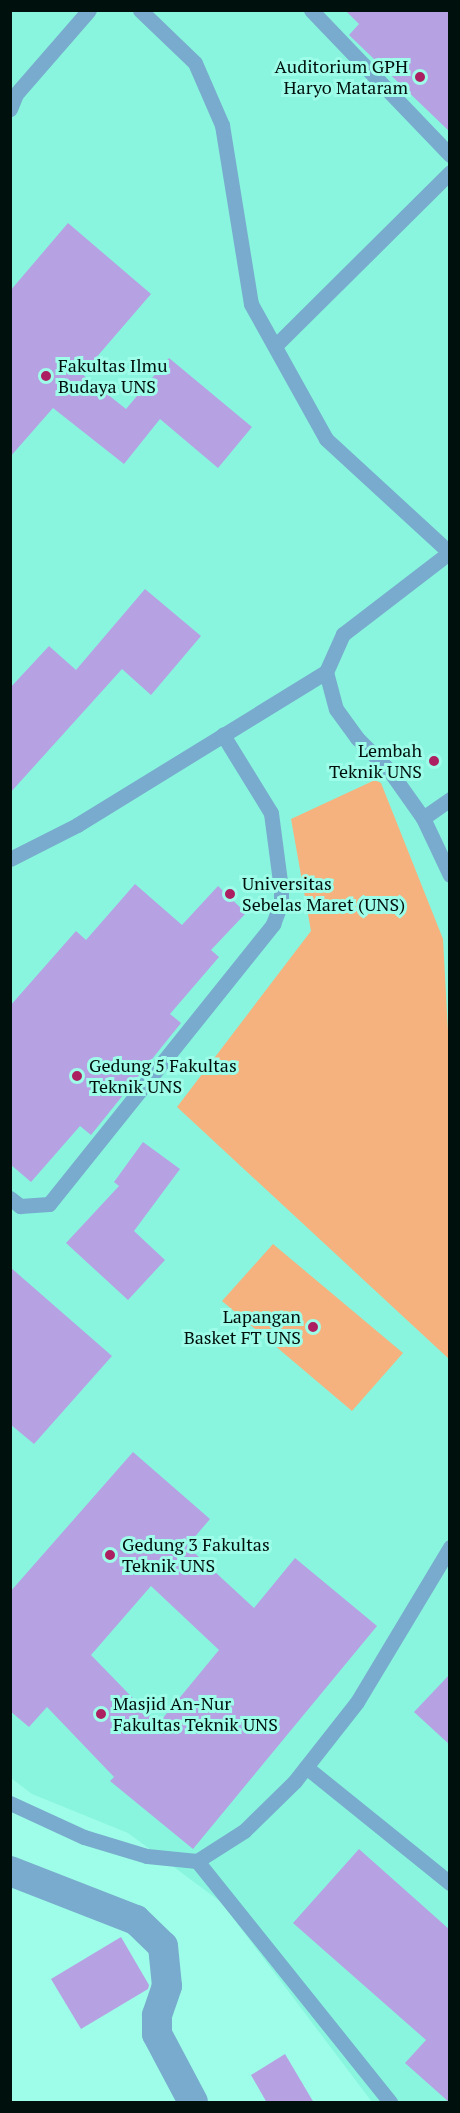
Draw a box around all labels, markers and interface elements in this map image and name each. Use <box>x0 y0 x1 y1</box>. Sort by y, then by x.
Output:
place label: Auditorium GPH Haryo Mataram <box>275 56 408 98</box>
marker: Auditorium GPH Haryo Mataram <box>413 70 427 84</box>
place label: Fakultas Ilmu Budaya UNS <box>58 355 167 398</box>
marker: Fakultas Ilmu Budaya UNS <box>39 369 53 383</box>
place label: Lembah Teknik UNS <box>329 740 422 783</box>
marker: Lembah Teknik UNS <box>427 754 441 768</box>
place label: Universitas Sebelas Maret (UNS) <box>242 873 405 916</box>
marker: Universitas Sebelas Maret (UNS) <box>223 887 237 901</box>
place label: Gedung 5 Fakultas Teknik UNS <box>89 1055 237 1098</box>
marker: Gedung 5 Fakultas Teknik UNS <box>70 1069 84 1083</box>
place label: Lapangan Basket FT UNS <box>184 1306 301 1348</box>
marker: Lapangan Basket FT UNS <box>306 1320 320 1334</box>
place label: Gedung 3 Fakultas Teknik UNS <box>122 1534 270 1576</box>
marker: Gedung 3 Fakultas Teknik UNS <box>103 1548 117 1562</box>
place label: Masjid An-Nur Fakultas Teknik UNS <box>113 1693 278 1736</box>
marker: Masjid An-Nur Fakultas Teknik UNS <box>94 1707 108 1721</box>

